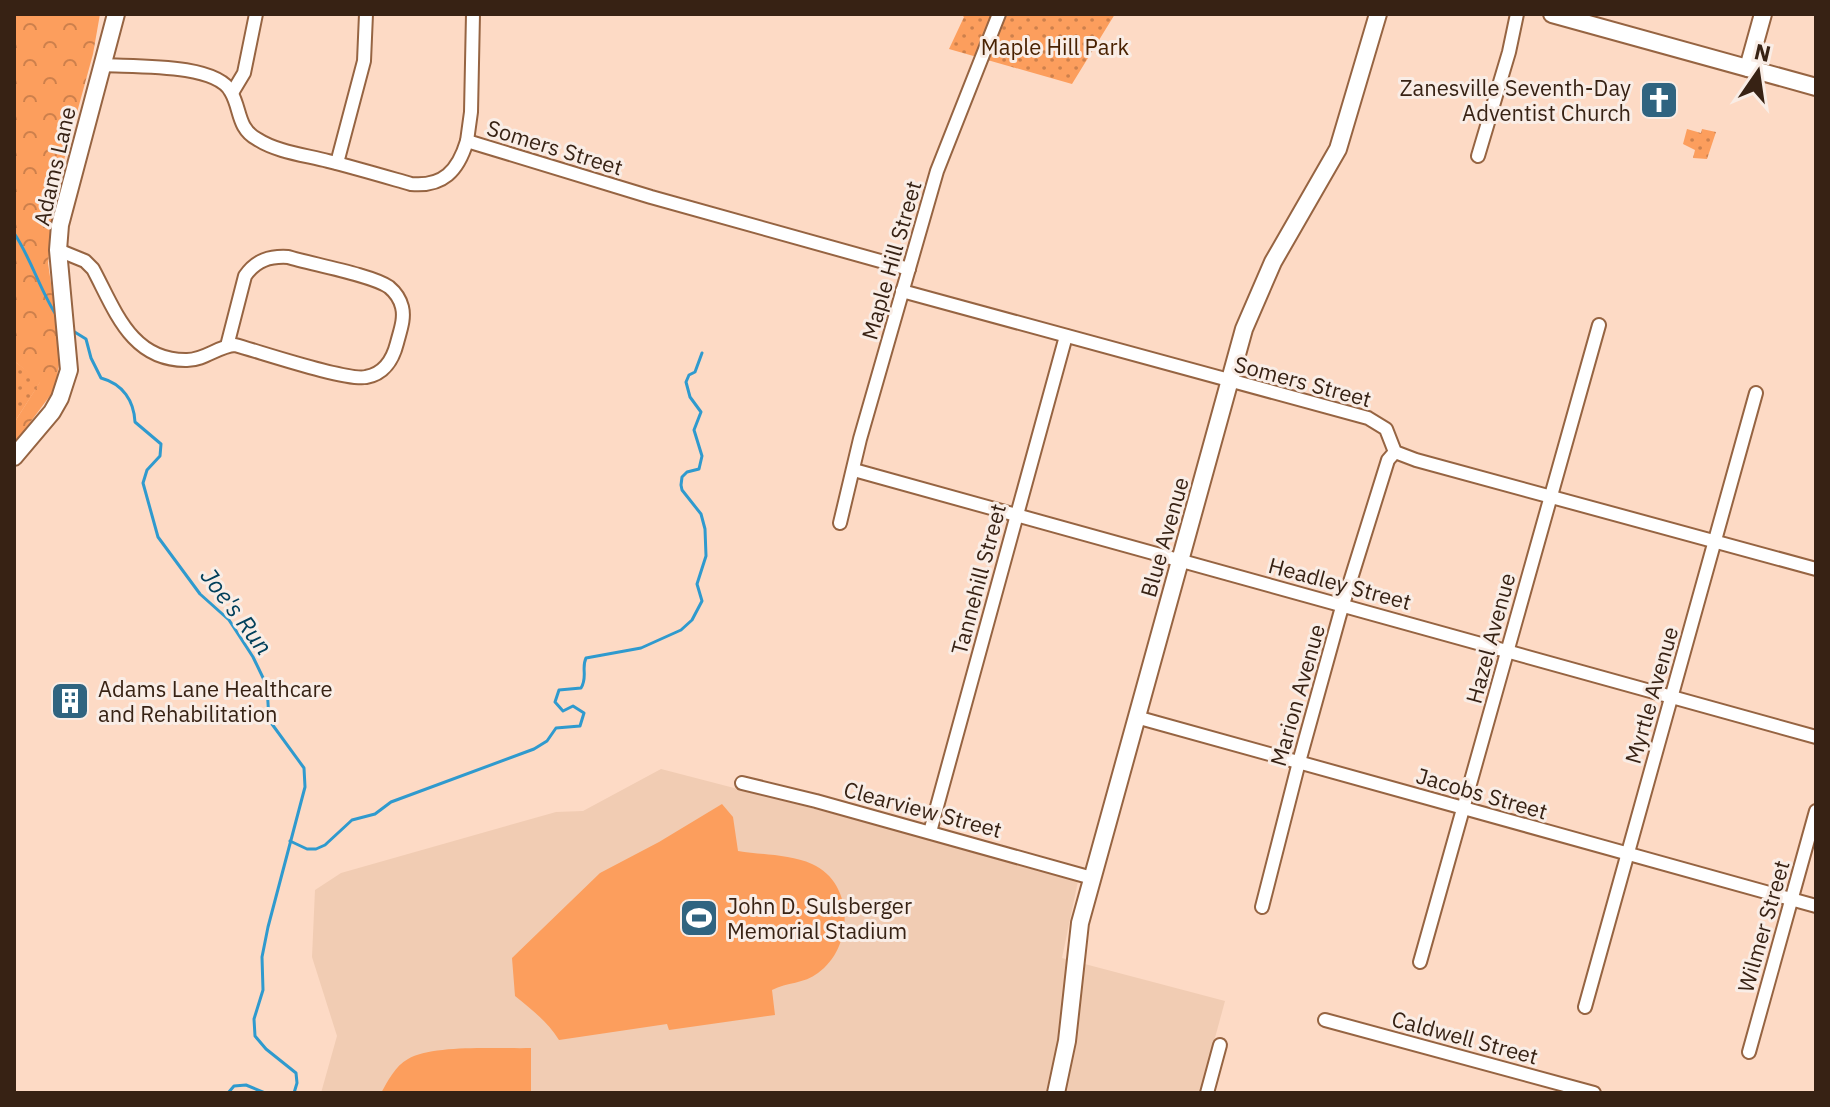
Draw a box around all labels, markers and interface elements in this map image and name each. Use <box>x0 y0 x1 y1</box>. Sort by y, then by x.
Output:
park label: Maple Hill Park <box>981 32 1130 61</box>
north arrow <box>1718 32 1798 112</box>
text: N <box>1752 36 1774 68</box>
place label: Zanesville Seventh-Day Adventist Church <box>1400 73 1631 127</box>
church icon: Zanesville Seventh-Day Adventist Church <box>1638 79 1680 121</box>
street label: Adams Lane <box>26 104 82 228</box>
street label: Somers Street <box>483 113 627 181</box>
street label: Maple Hill Street <box>854 177 928 343</box>
street label: Somers Street <box>1231 349 1375 413</box>
street label: Blue Avenue <box>1133 474 1195 600</box>
street label: Tannehill Street <box>944 500 1012 658</box>
street label: Headley Street <box>1265 550 1415 616</box>
water label: Joe's Run <box>194 561 280 661</box>
street label: Hazel Avenue <box>1459 570 1521 706</box>
street label: Marion Avenue <box>1263 621 1331 769</box>
street label: Myrtle Avenue <box>1618 623 1684 767</box>
place label: Adams Lane Healthcare and Rehabilitation <box>98 674 333 728</box>
building icon: Adams Lane Healthcare and Rehabilitation <box>49 680 91 722</box>
street label: Jacobs Street <box>1413 760 1551 826</box>
street label: Clearview Street <box>841 774 1005 844</box>
street label: Wilmer Street <box>1730 857 1796 995</box>
place label: John D. Sulsberger Memorial Stadium <box>727 891 912 945</box>
sports icon: John D. Sulsberger Memorial Stadium <box>678 897 720 939</box>
street label: Caldwell Street <box>1389 1004 1541 1070</box>

